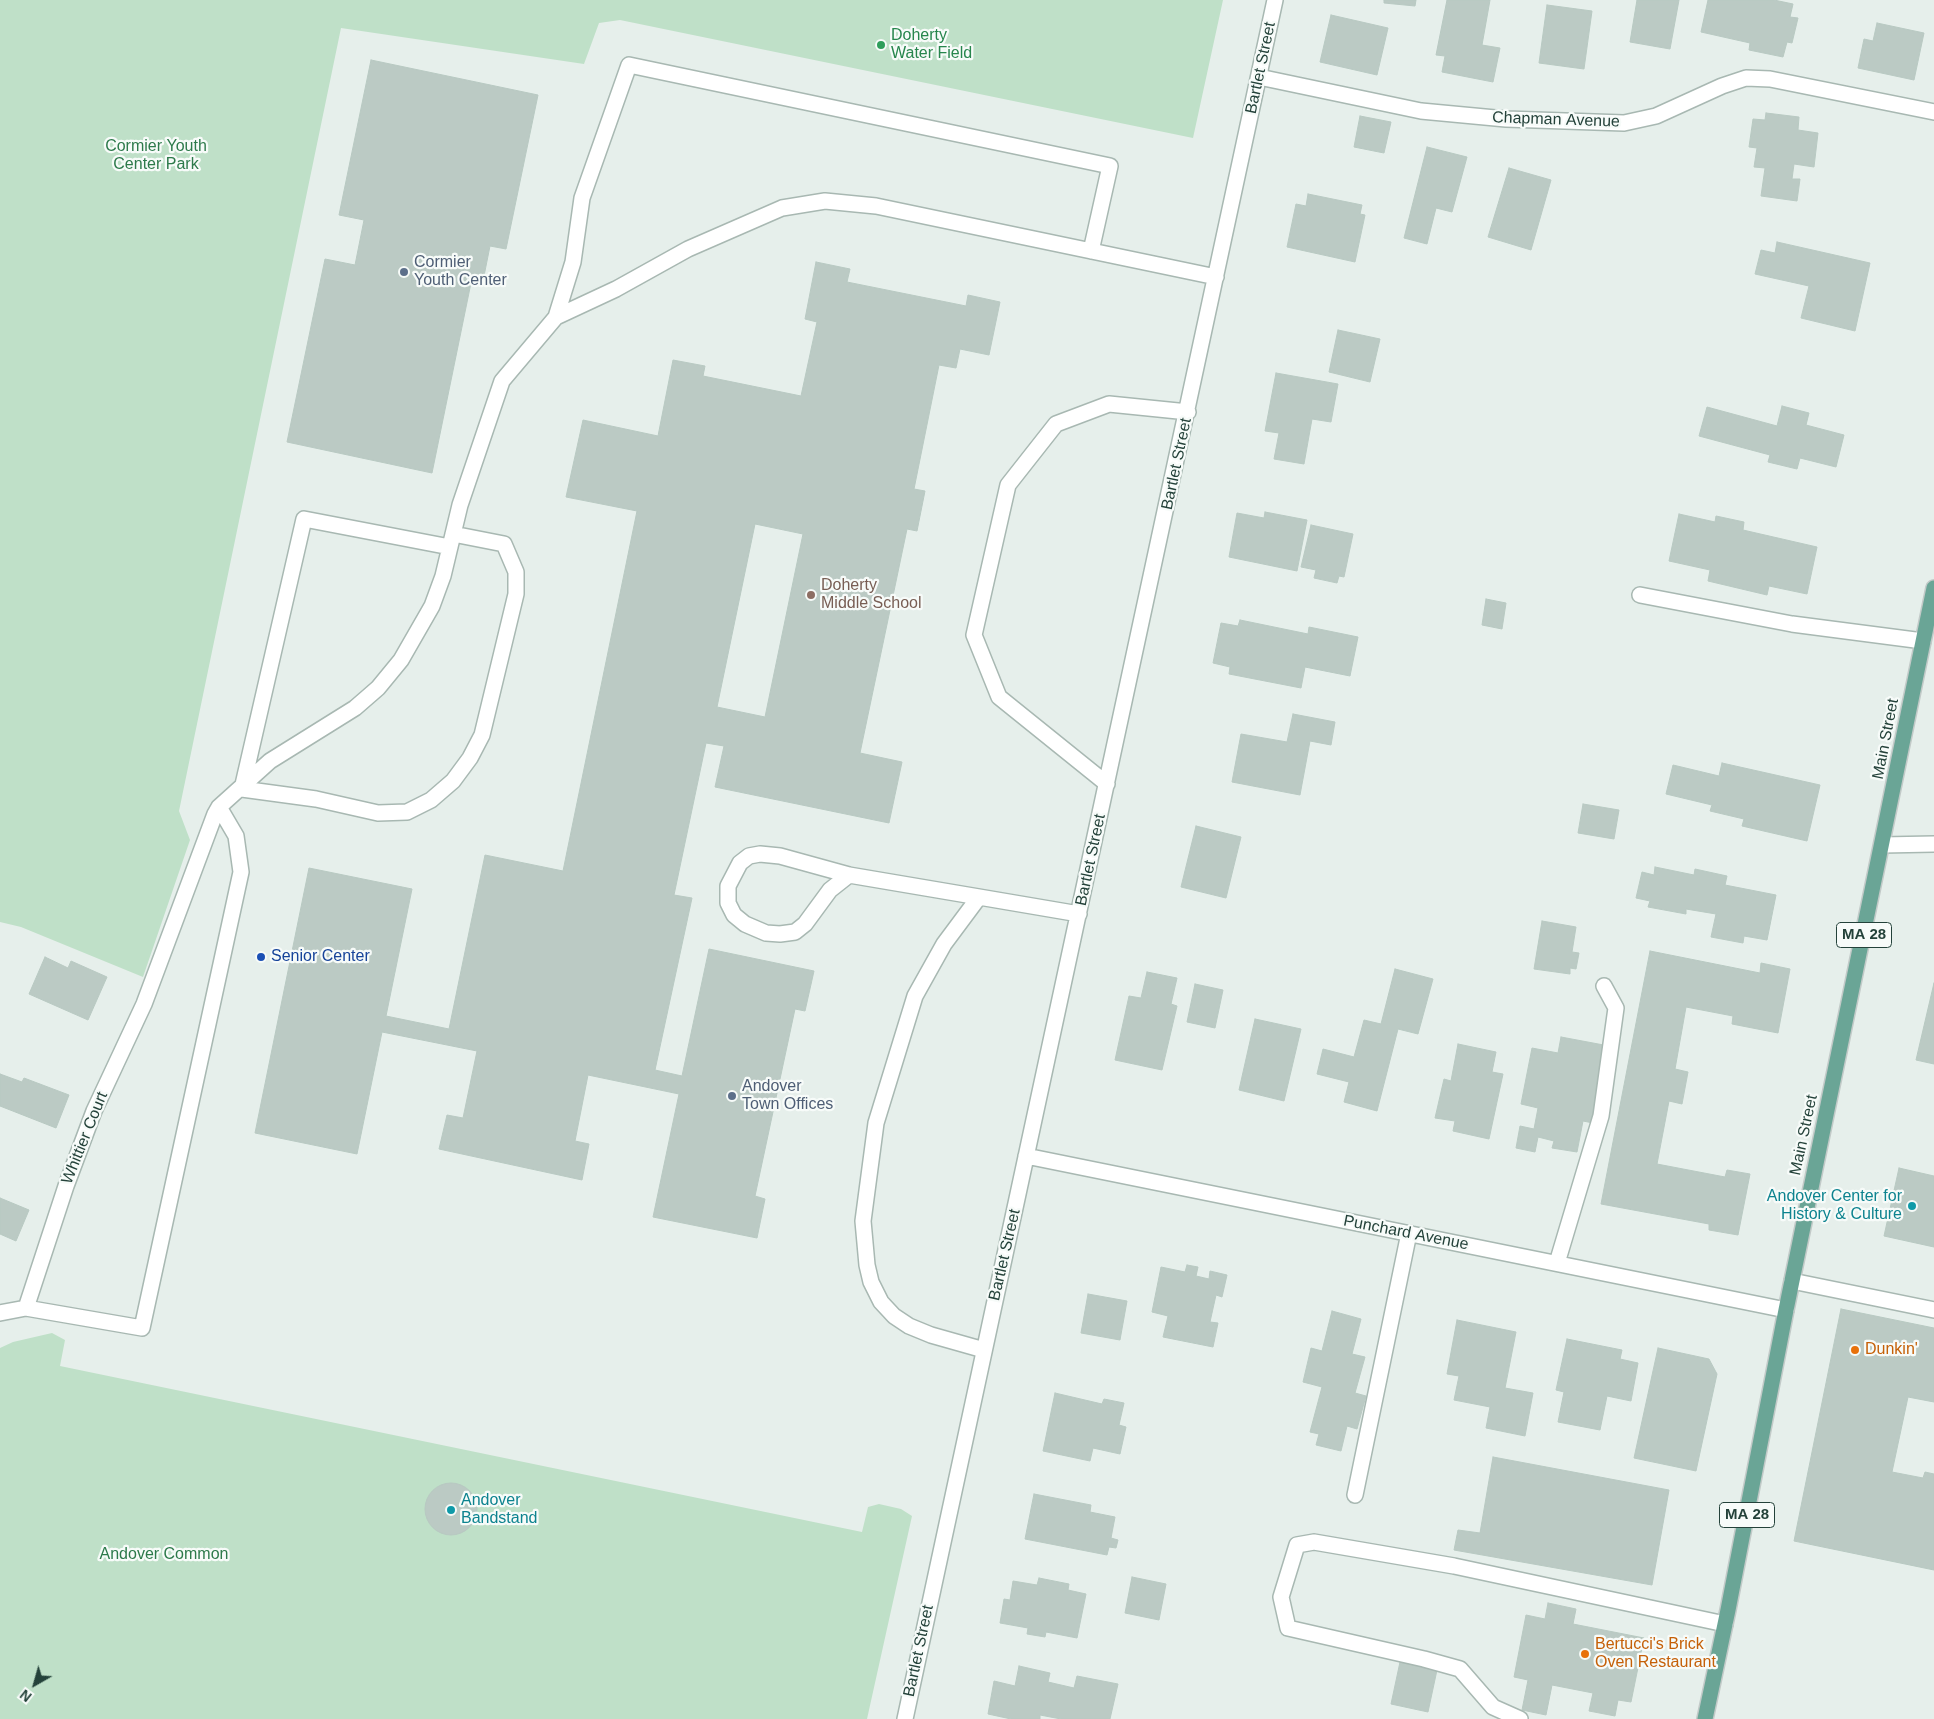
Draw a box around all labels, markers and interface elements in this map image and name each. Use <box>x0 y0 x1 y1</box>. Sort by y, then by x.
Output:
street label: Bartlet Street <box>1242 20 1280 116</box>
place label: Doherty Water Field <box>891 26 972 64</box>
marker: Doherty Water Field <box>875 39 887 51</box>
street label: Chapman Avenue <box>1492 108 1620 132</box>
park label: Cormier Youth Center Park <box>105 137 207 175</box>
place label: Cormier Youth Center <box>414 253 507 291</box>
marker: Cormier Youth Center <box>398 266 410 278</box>
street label: Bartlet Street <box>1158 416 1196 512</box>
place label: Doherty Middle School <box>821 576 921 614</box>
marker: Doherty Middle School <box>805 589 817 601</box>
street label: Main Street <box>1869 697 1903 781</box>
street label: Bartlet Street <box>1072 812 1110 908</box>
road number: MA 28 <box>1836 922 1892 948</box>
place label: Senior Center <box>271 947 370 967</box>
marker: Senior Center <box>255 951 267 963</box>
place label: Andover Town Offices <box>742 1077 833 1115</box>
street label: Whittier Court <box>58 1089 112 1187</box>
marker: Andover Town Offices <box>726 1090 738 1102</box>
street label: Main Street <box>1786 1093 1822 1177</box>
place label: Andover Center for History & Culture <box>1767 1187 1902 1225</box>
marker: Andover Center for History & Culture <box>1906 1200 1918 1212</box>
street label: Bartlet Street <box>985 1207 1025 1303</box>
street label: Punchard Avenue <box>1342 1211 1470 1255</box>
place label: Dunkin' <box>1865 1340 1918 1360</box>
marker: Dunkin' <box>1849 1344 1861 1356</box>
place label: Andover Bandstand <box>461 1491 538 1529</box>
road number: MA 28 <box>1720 1502 1774 1528</box>
marker: Andover Bandstand <box>445 1504 457 1516</box>
park label: Andover Common <box>100 1545 228 1565</box>
street label: Bartlet Street <box>900 1603 938 1699</box>
place label: Bertucci's Brick Oven Restaurant <box>1595 1635 1716 1673</box>
marker: Bertucci's Brick Oven Restaurant <box>1579 1648 1591 1660</box>
north arrow <box>10 1659 60 1709</box>
text: N <box>17 1686 35 1705</box>

